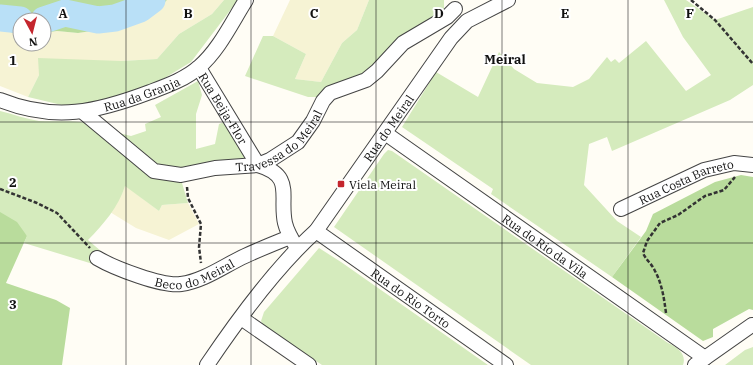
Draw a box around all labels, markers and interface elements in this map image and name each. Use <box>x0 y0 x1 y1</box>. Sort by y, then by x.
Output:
text: A <box>58 5 68 22</box>
text: B <box>183 5 193 22</box>
text: C <box>310 5 319 22</box>
text: D <box>434 5 444 22</box>
text: E <box>561 5 569 22</box>
text: F <box>686 5 694 22</box>
north arrow <box>12 12 52 52</box>
text: N <box>28 34 38 49</box>
district label: Meiral <box>484 51 526 68</box>
text: 1 <box>9 52 17 69</box>
street label: Rua Beija-Flor <box>196 70 251 147</box>
street label: Rua da Granja <box>102 73 183 114</box>
street label: Rua do Meiral <box>360 91 417 164</box>
street label: Travessa do Meiral <box>235 107 325 174</box>
street label: Rua Costa Barreto <box>636 156 735 207</box>
text: 2 <box>9 174 17 191</box>
place label: Viela Meiral <box>349 177 416 192</box>
marker: Viela Meiral <box>336 179 346 189</box>
street label: Rua do Rio da Vila <box>500 210 592 281</box>
street label: Beco do Meiral <box>153 255 237 292</box>
street label: Rua do Rio Torto <box>368 265 454 331</box>
text: 3 <box>9 296 17 313</box>

